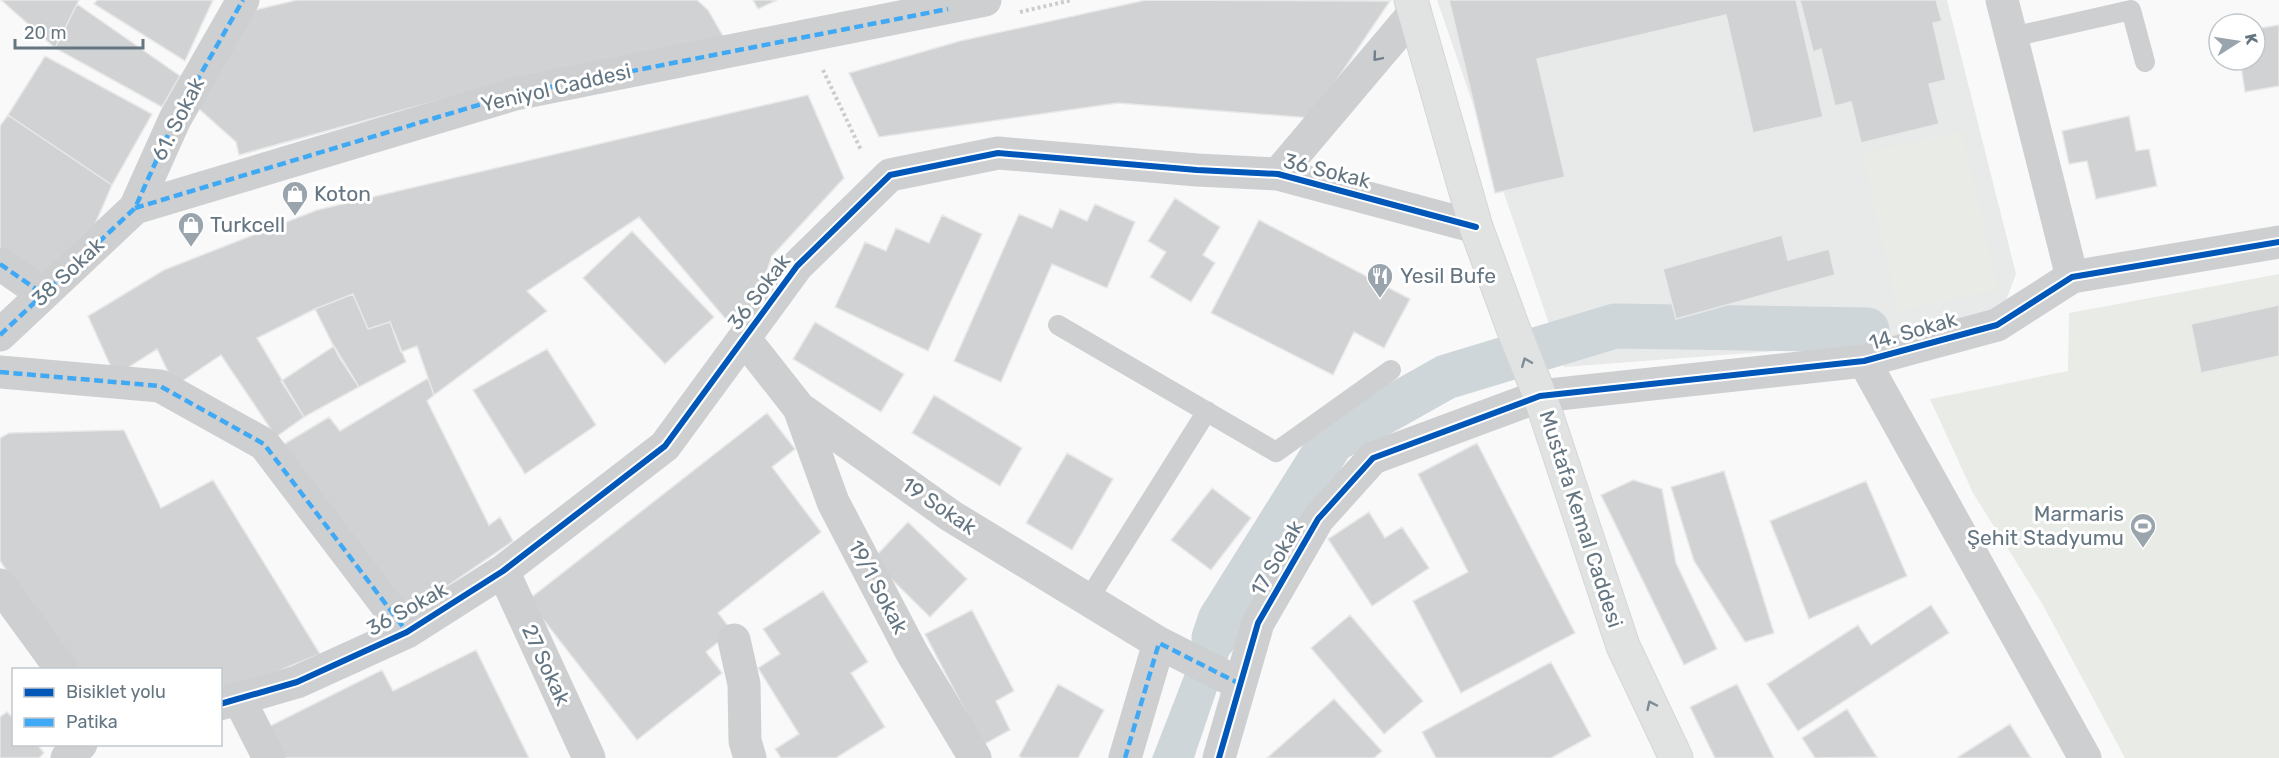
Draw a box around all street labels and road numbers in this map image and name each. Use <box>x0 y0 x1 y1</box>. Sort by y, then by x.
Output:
street label: Yeniyol Caddesi <box>479 58 633 117</box>
street label: 61. Sokak <box>146 73 209 164</box>
street label: 36 Sokak <box>1281 148 1373 193</box>
street label: 38 Sokak <box>26 232 109 311</box>
street label: 36 Sokak <box>722 249 795 335</box>
street label: 14. Sokak <box>1866 306 1960 355</box>
street label: Mustafa Kemal Caddesi <box>1535 407 1628 631</box>
street label: 19 Sokak <box>897 472 982 540</box>
street label: 17 Sokak <box>1245 515 1308 600</box>
street label: 19/1 Sokak <box>843 536 914 638</box>
street label: 36 Sokak <box>362 576 452 641</box>
street label: 27 Sokak <box>517 620 576 709</box>

